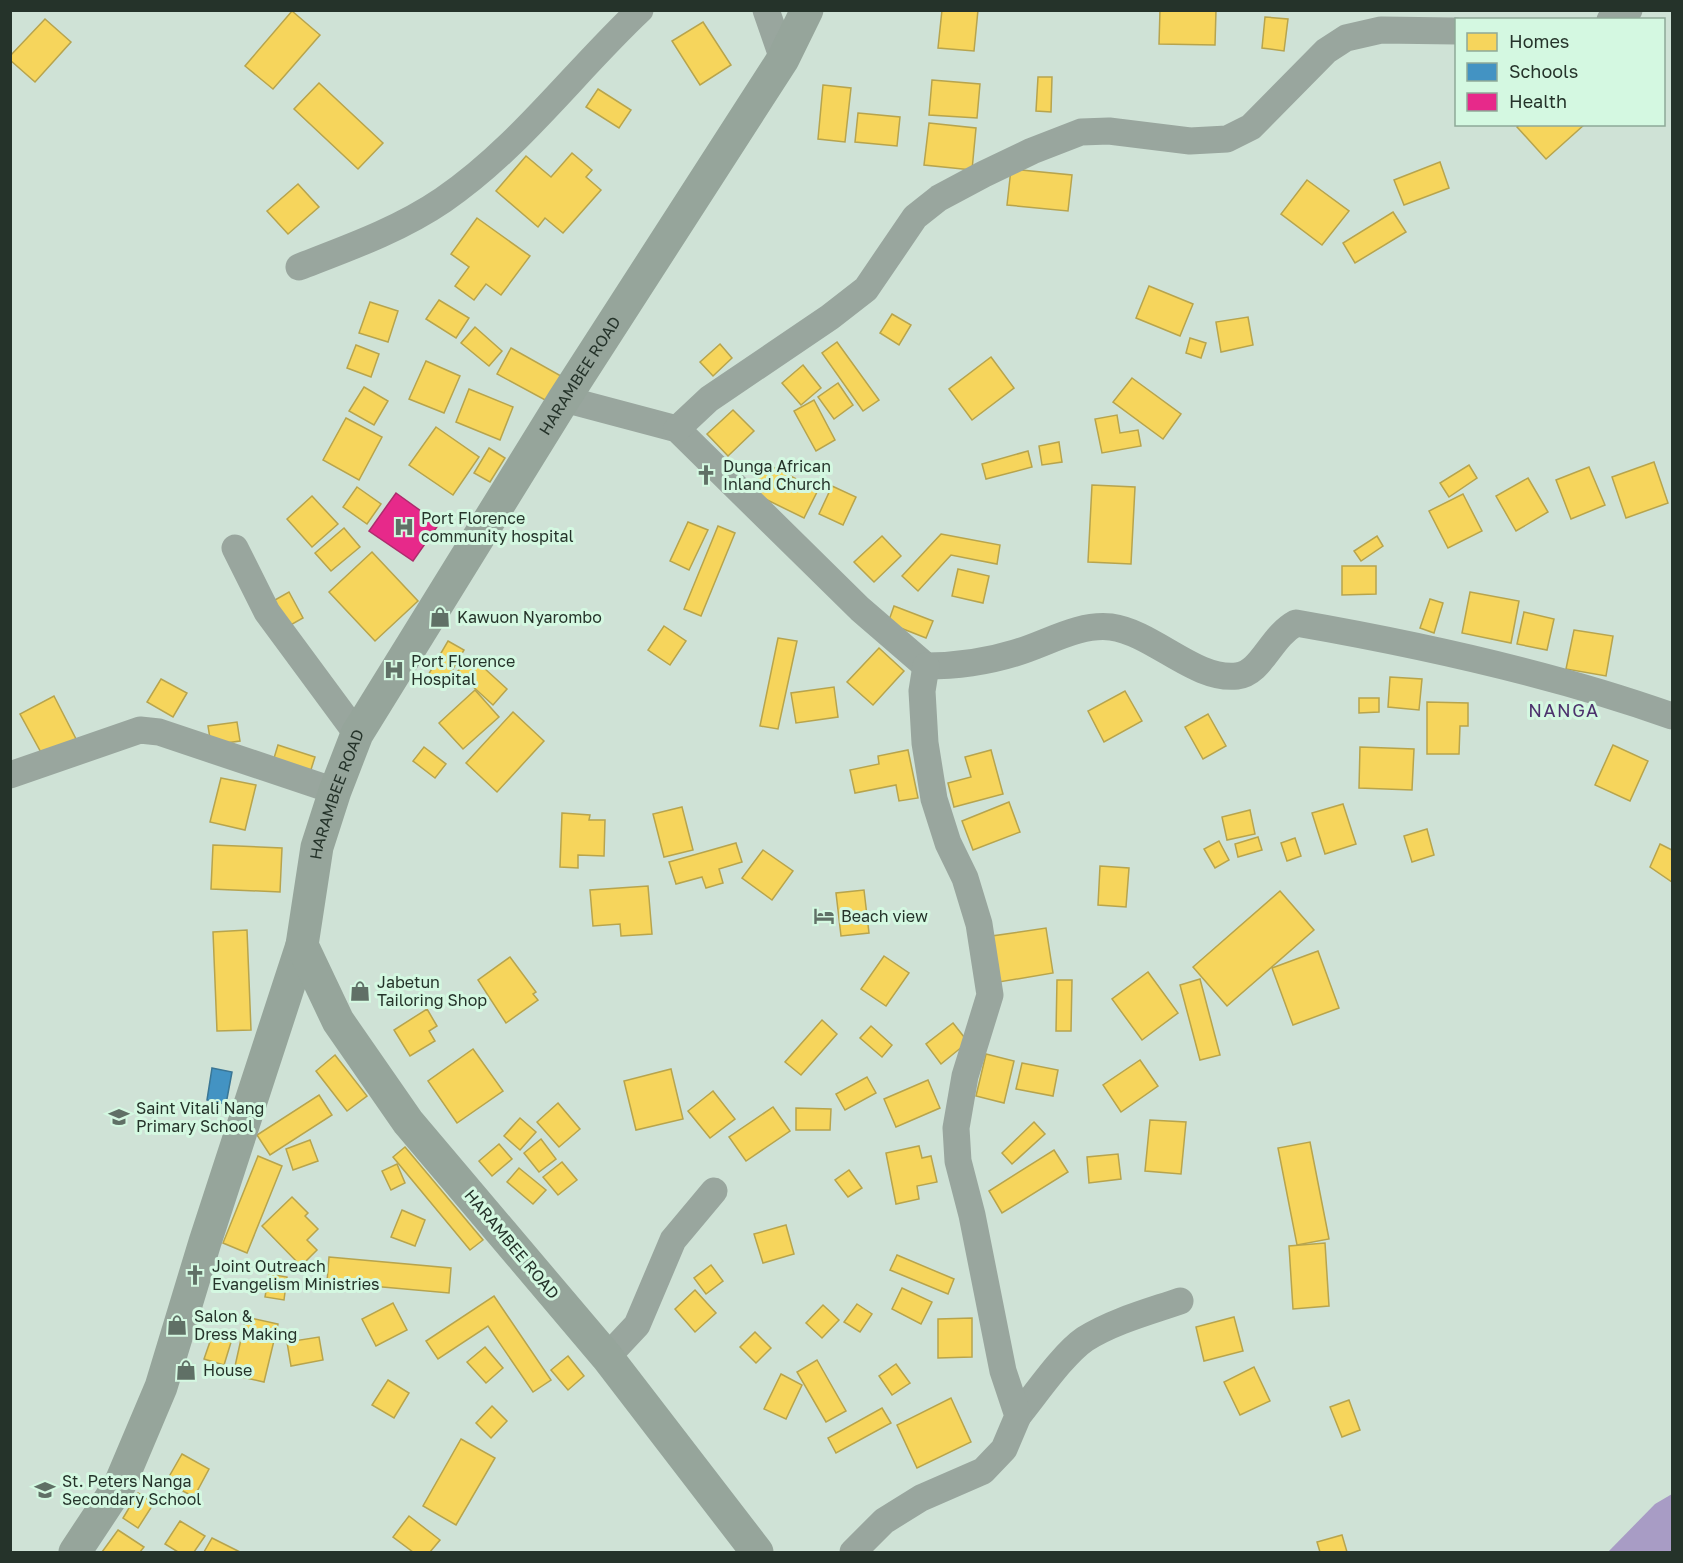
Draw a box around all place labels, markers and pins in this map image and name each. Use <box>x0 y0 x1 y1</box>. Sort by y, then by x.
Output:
place label: Dunga African Inland Church <box>723 456 831 494</box>
church icon: Dunga African Inland Church <box>694 463 718 487</box>
place label: Port Florence community hospital <box>421 508 574 546</box>
hospital icon: Port Florence community hospital <box>392 515 416 539</box>
shop icon: Kawuon Nyarombo <box>428 605 452 629</box>
place label: Kawuon Nyarombo <box>457 607 602 627</box>
place label: Port Florence Hospital <box>411 651 515 689</box>
hospital icon: Port Florence Hospital <box>382 658 406 682</box>
hotel icon: Beach view <box>812 904 836 928</box>
place label: Beach view <box>841 906 928 926</box>
place label: Jabetun Tailoring Shop <box>377 972 487 1010</box>
shop icon: Jabetun Tailoring Shop <box>348 979 372 1003</box>
place label: Saint Vitali Nang Primary School <box>136 1098 264 1136</box>
school or university icon: Saint Vitali Nang Primary School <box>107 1105 131 1129</box>
place label: Joint Outreach Evangelism Ministries <box>212 1256 379 1294</box>
church icon: Joint Outreach Evangelism Ministries <box>183 1263 207 1287</box>
place label: Salon & Dress Making <box>194 1306 297 1344</box>
shop icon: Salon & Dress Making <box>165 1313 189 1337</box>
shop icon: House <box>174 1358 198 1382</box>
place label: House <box>203 1360 252 1380</box>
place label: St. Peters Nanga Secondary School <box>62 1471 201 1509</box>
school or university icon: St. Peters Nanga Secondary School <box>33 1478 57 1502</box>

